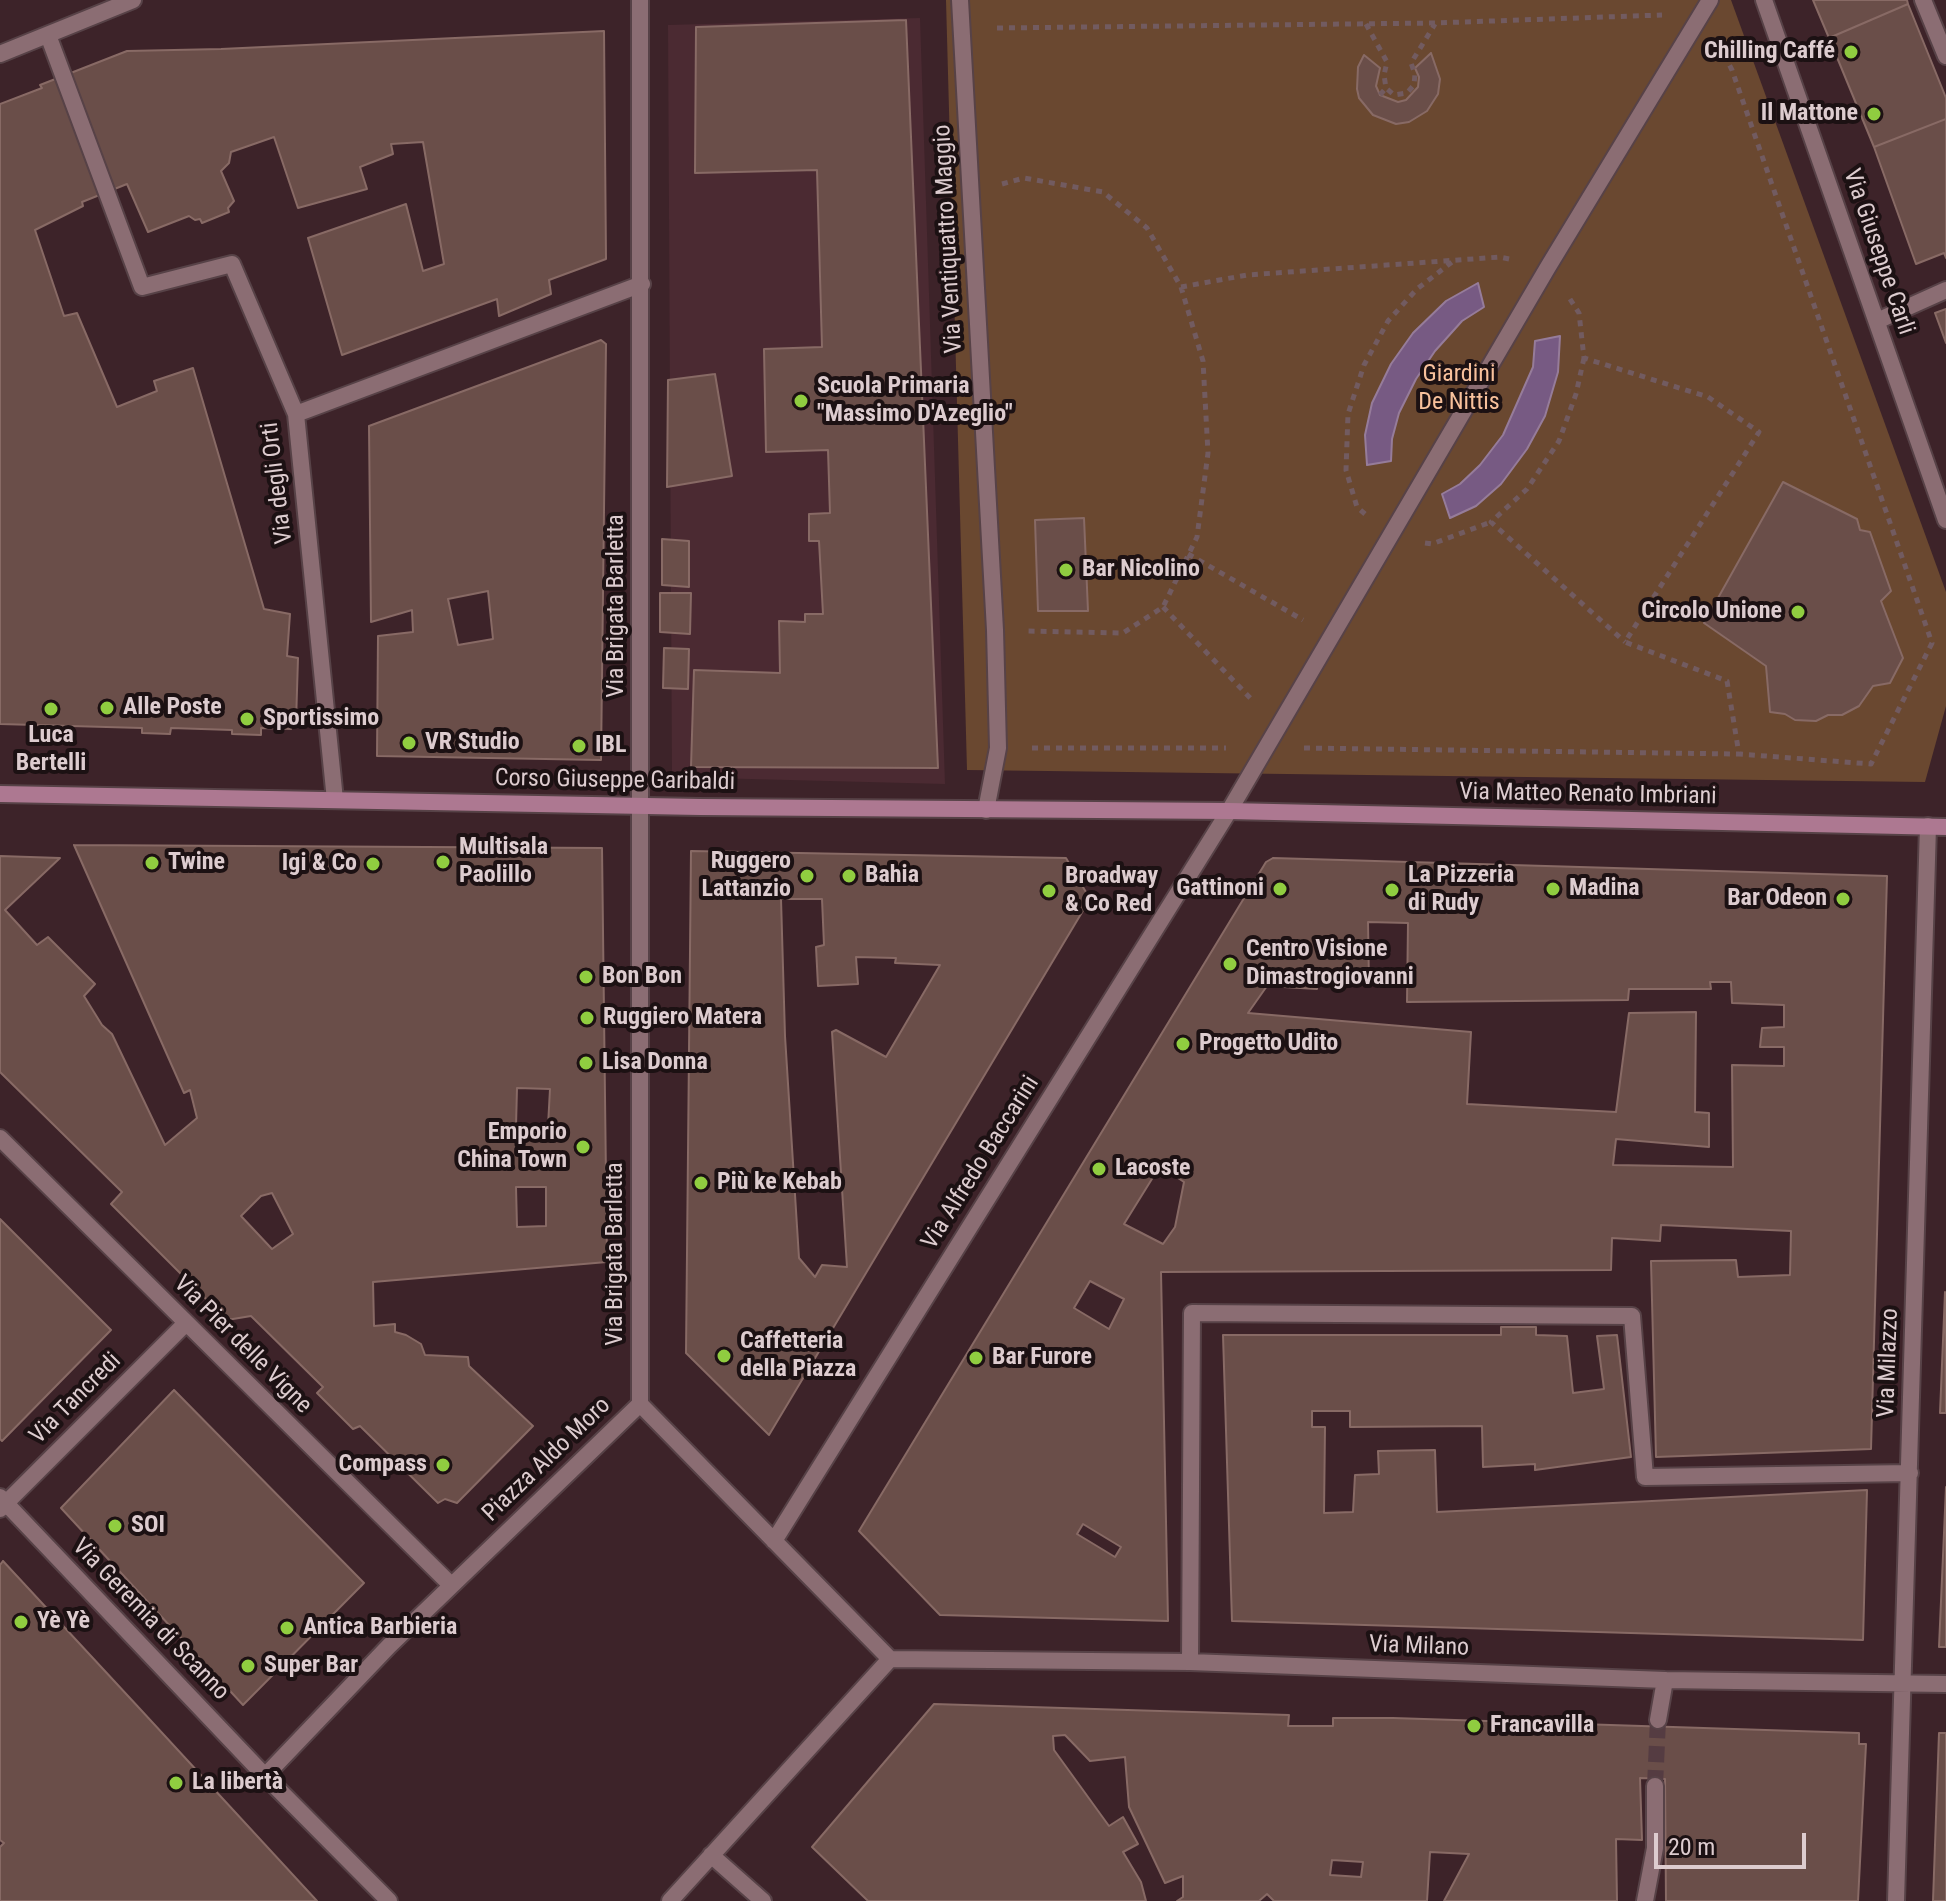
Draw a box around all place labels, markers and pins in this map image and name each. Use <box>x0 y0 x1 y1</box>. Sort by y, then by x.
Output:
place label: Chilling Caffé <box>1704 38 1835 66</box>
marker: Chilling Caffé <box>1842 43 1860 61</box>
place label: Il Mattone <box>1761 100 1858 128</box>
marker: Il Mattone <box>1865 105 1883 123</box>
place label: Scuola Primaria "Massimo D'Azeglio" <box>817 373 1013 429</box>
marker: Scuola Primaria "Massimo D'Azeglio" <box>792 392 810 410</box>
place label: Bar Nicolino <box>1082 556 1200 584</box>
marker: Bar Nicolino <box>1057 561 1075 579</box>
place label: Circolo Unione <box>1641 598 1782 626</box>
marker: Circolo Unione <box>1789 603 1807 621</box>
place label: Alle Poste <box>123 694 222 722</box>
marker: Alle Poste <box>98 699 116 717</box>
marker: Luca Bertelli <box>42 700 60 718</box>
place label: Sportissimo <box>263 705 379 733</box>
marker: Sportissimo <box>238 710 256 728</box>
place label: Luca Bertelli <box>16 722 86 778</box>
place label: VR Studio <box>425 729 520 757</box>
place label: IBL <box>595 732 626 760</box>
marker: VR Studio <box>400 734 418 752</box>
marker: IBL <box>570 737 588 755</box>
place label: Multisala Paolillo <box>459 834 548 890</box>
place label: Ruggero Lattanzio <box>702 848 791 904</box>
place label: Twine <box>168 849 225 877</box>
place label: Igi & Co <box>282 850 357 878</box>
marker: Multisala Paolillo <box>434 853 452 871</box>
marker: Twine <box>143 854 161 872</box>
marker: Igi & Co <box>364 855 382 873</box>
place label: Bahia <box>865 862 919 890</box>
place label: La Pizzeria di Rudy <box>1408 862 1514 918</box>
place label: Broadway & Co Red <box>1065 863 1158 919</box>
marker: Ruggero Lattanzio <box>798 867 816 885</box>
marker: Bahia <box>840 867 858 885</box>
place label: Gattinoni <box>1176 875 1264 903</box>
place label: Madina <box>1569 875 1640 903</box>
marker: Gattinoni <box>1271 880 1289 898</box>
marker: Madina <box>1544 880 1562 898</box>
marker: La Pizzeria di Rudy <box>1383 881 1401 899</box>
marker: Broadway & Co Red <box>1040 882 1058 900</box>
place label: Bar Odeon <box>1727 885 1827 913</box>
marker: Bar Odeon <box>1834 890 1852 908</box>
place label: Centro Visione Dimastrogiovanni <box>1246 936 1414 992</box>
marker: Centro Visione Dimastrogiovanni <box>1221 955 1239 973</box>
place label: Bon Bon <box>602 963 682 991</box>
marker: Bon Bon <box>577 968 595 986</box>
place label: Ruggiero Matera <box>603 1004 762 1032</box>
marker: Ruggiero Matera <box>578 1009 596 1027</box>
place label: Progetto Udito <box>1199 1030 1338 1058</box>
marker: Progetto Udito <box>1174 1035 1192 1053</box>
place label: Lisa Donna <box>602 1049 708 1077</box>
marker: Lisa Donna <box>577 1054 595 1072</box>
place label: Emporio China Town <box>457 1119 567 1175</box>
marker: Emporio China Town <box>574 1138 592 1156</box>
place label: Lacoste <box>1115 1155 1191 1183</box>
marker: Lacoste <box>1090 1160 1108 1178</box>
place label: Più ke Kebab <box>717 1169 842 1197</box>
marker: Più ke Kebab <box>692 1174 710 1192</box>
place label: Caffetteria della Piazza <box>740 1328 856 1384</box>
place label: Bar Furore <box>992 1344 1092 1372</box>
marker: Caffetteria della Piazza <box>715 1347 733 1365</box>
marker: Bar Furore <box>967 1349 985 1367</box>
place label: Compass <box>339 1451 427 1479</box>
marker: Compass <box>434 1456 452 1474</box>
place label: SOI <box>131 1512 165 1540</box>
marker: SOI <box>106 1517 124 1535</box>
place label: Yè Yè <box>37 1608 90 1636</box>
marker: Yè Yè <box>12 1613 30 1631</box>
place label: Antica Barbieria <box>303 1614 457 1642</box>
marker: Antica Barbieria <box>278 1619 296 1637</box>
place label: Super Bar <box>264 1652 358 1680</box>
marker: Super Bar <box>239 1657 257 1675</box>
place label: Francavilla <box>1490 1712 1594 1740</box>
marker: Francavilla <box>1465 1717 1483 1735</box>
place label: La libertà <box>192 1769 283 1797</box>
marker: La libertà <box>167 1774 185 1792</box>

